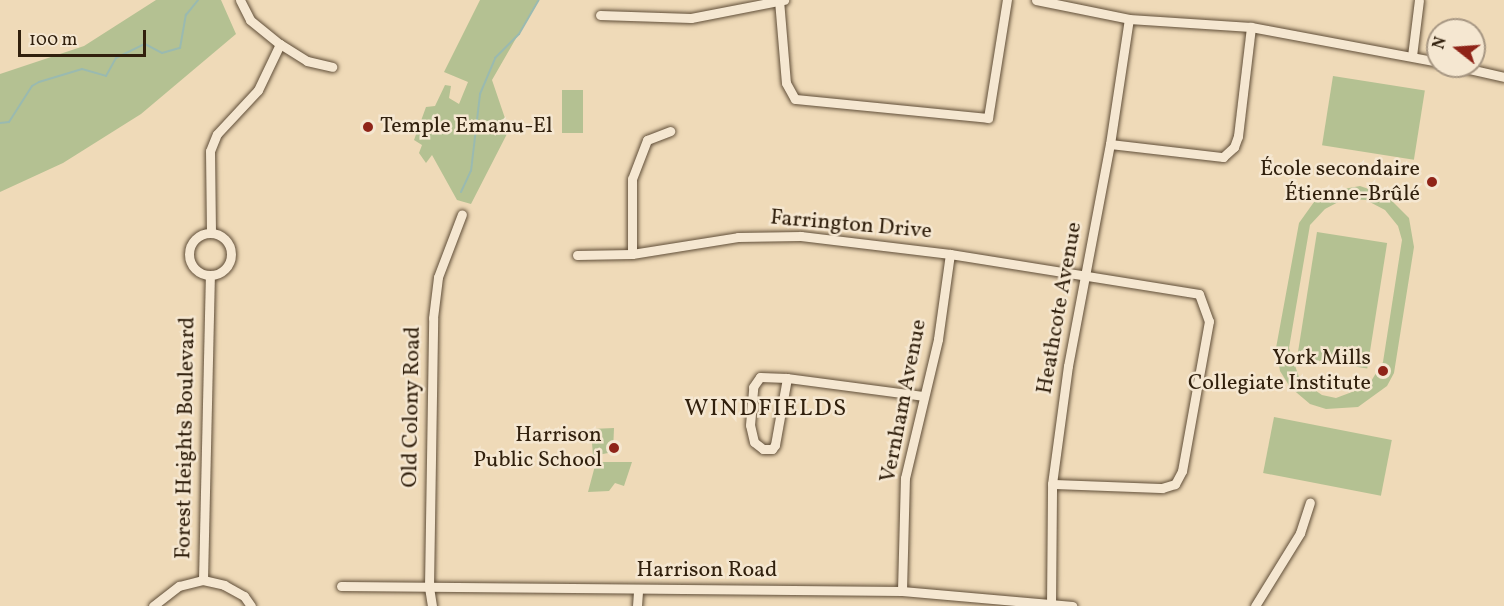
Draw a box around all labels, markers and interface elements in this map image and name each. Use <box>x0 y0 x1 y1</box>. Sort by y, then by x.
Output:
scale bar <box>21 18 148 56</box>
north arrow <box>1426 18 1486 78</box>
text: 100 m <box>29 28 78 53</box>
text: N <box>1428 35 1453 52</box>
place label: Temple Emanu-El <box>380 114 553 140</box>
marker: Temple Emanu-El <box>361 120 375 134</box>
place label: École secondaire Étienne-Brûlé <box>1260 156 1420 208</box>
marker: École secondaire Étienne-Brûlé <box>1425 175 1439 189</box>
street label: Farrington Drive <box>769 205 933 245</box>
street label: Heathcote Avenue <box>1032 220 1088 396</box>
street label: Forest Heights Boulevard <box>171 317 201 559</box>
street label: Vernham Avenue <box>875 317 933 485</box>
street label: Old Colony Road <box>397 326 427 488</box>
place label: York Mills Collegiate Institute <box>1188 345 1371 396</box>
marker: York Mills Collegiate Institute <box>1376 364 1390 378</box>
district label: WINDFIELDS <box>684 396 848 424</box>
place label: Harrison Public School <box>473 422 602 474</box>
marker: Harrison Public School <box>607 441 621 455</box>
street label: Harrison Road <box>637 558 777 584</box>

